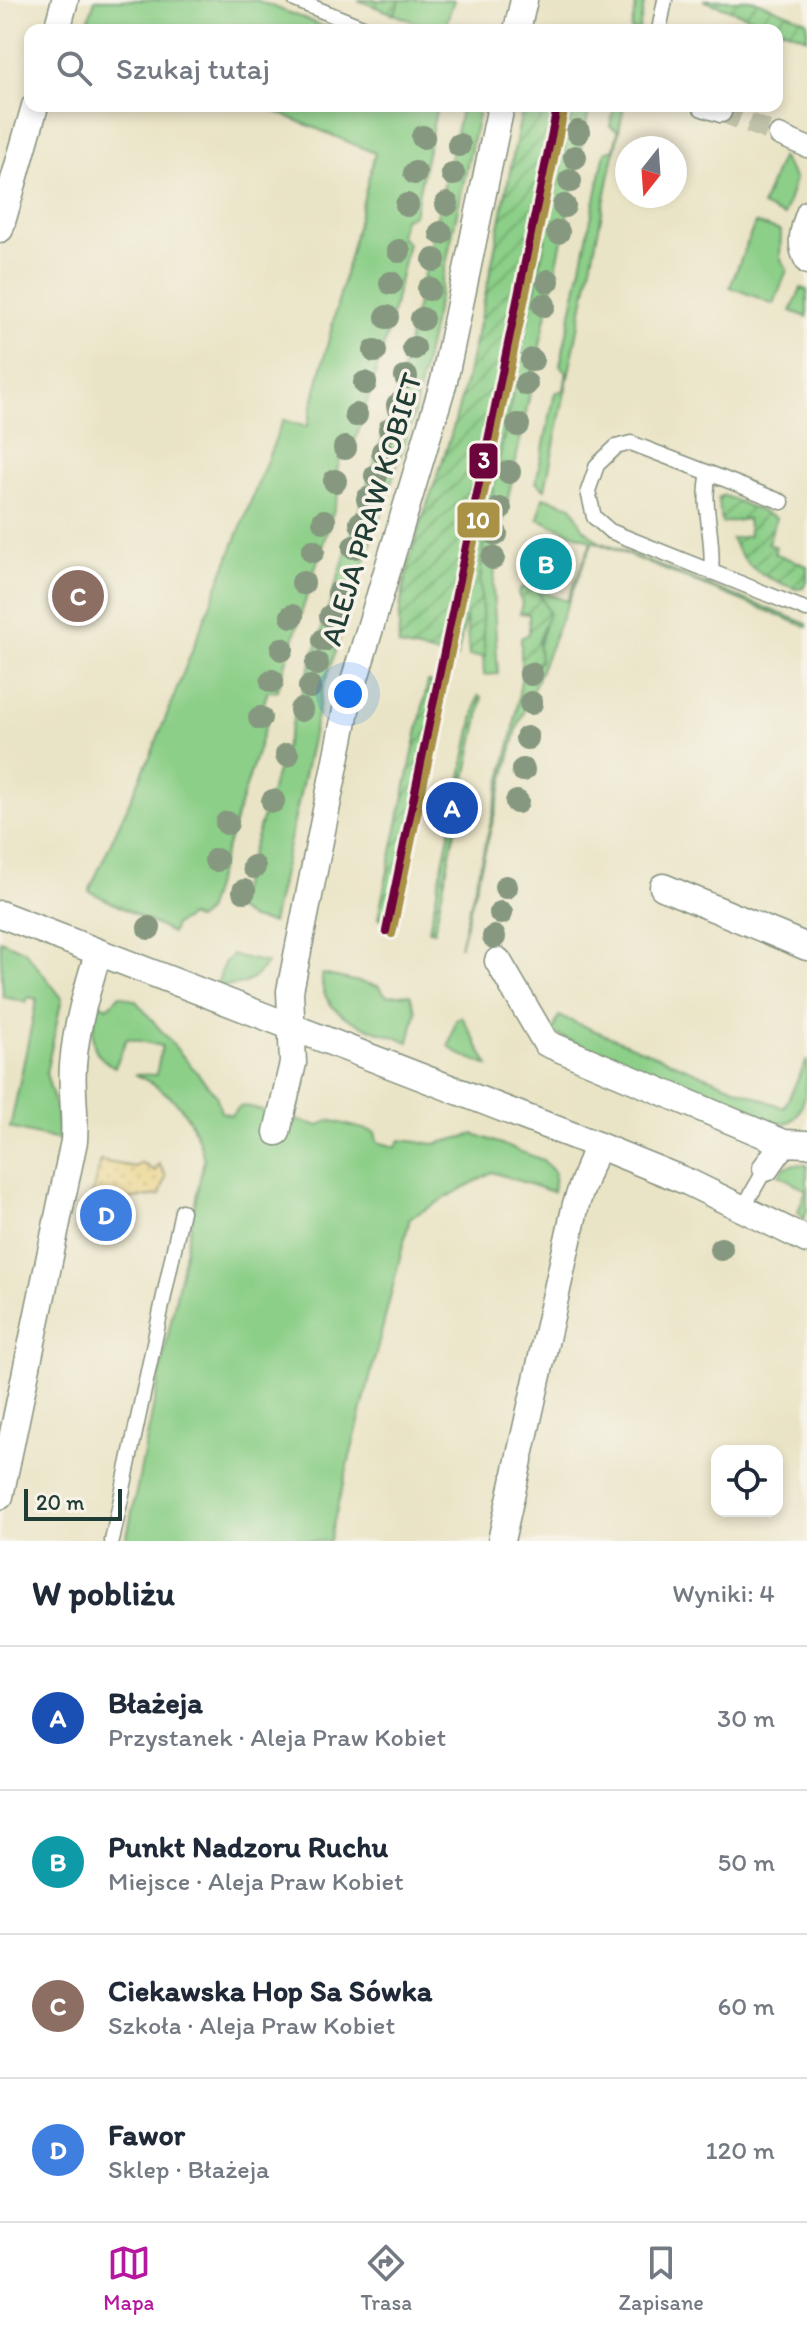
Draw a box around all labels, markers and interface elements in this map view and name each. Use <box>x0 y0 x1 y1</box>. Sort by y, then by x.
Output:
search box <box>24 24 783 112</box>
icon: search <box>52 46 96 90</box>
text: Szukaj tutaj <box>116 50 270 87</box>
north arrow <box>615 136 687 208</box>
street label: ALEJA PRAW KOBIET <box>312 368 430 650</box>
line badge: 3 <box>468 442 499 480</box>
text: 3 <box>478 447 490 474</box>
line badge: 10 <box>456 501 501 539</box>
text: 10 <box>466 507 490 534</box>
pin: B <box>520 534 572 594</box>
pin: C <box>52 566 104 626</box>
your location <box>328 674 368 714</box>
pin: A <box>426 778 478 838</box>
pin: D <box>80 1185 132 1245</box>
map controls <box>711 1445 783 1517</box>
button: locate <box>711 1445 783 1517</box>
scale bar <box>24 1485 122 1521</box>
text: 20 m <box>36 1489 85 1516</box>
text: W pobliżu <box>32 1573 175 1614</box>
text: Wyniki: 4 <box>672 1577 775 1609</box>
text: Błażeja <box>108 1684 203 1721</box>
text: A <box>50 1702 66 1734</box>
text: 30 m <box>717 1702 775 1734</box>
text: Przystanek · Aleja Praw Kobiet <box>108 1721 446 1753</box>
text: Punkt Nadzoru Ruchu <box>108 1828 388 1865</box>
text: B <box>50 1846 66 1878</box>
text: 50 m <box>718 1846 775 1878</box>
text: Miejsce · Aleja Praw Kobiet <box>108 1865 404 1897</box>
text: Ciekawska Hop Sa Sówka <box>108 1972 432 2009</box>
text: C <box>50 1990 66 2022</box>
text: 60 m <box>718 1990 775 2022</box>
text: Szkoła · Aleja Praw Kobiet <box>108 2009 395 2041</box>
text: Fawor <box>108 2116 185 2153</box>
text: D <box>49 2134 67 2166</box>
text: 120 m <box>706 2134 775 2166</box>
text: Sklep · Błażeja <box>108 2153 270 2185</box>
tab: Mapa <box>103 2241 154 2316</box>
tab: Trasa <box>361 2241 412 2316</box>
tab: Zapisane <box>618 2241 704 2316</box>

